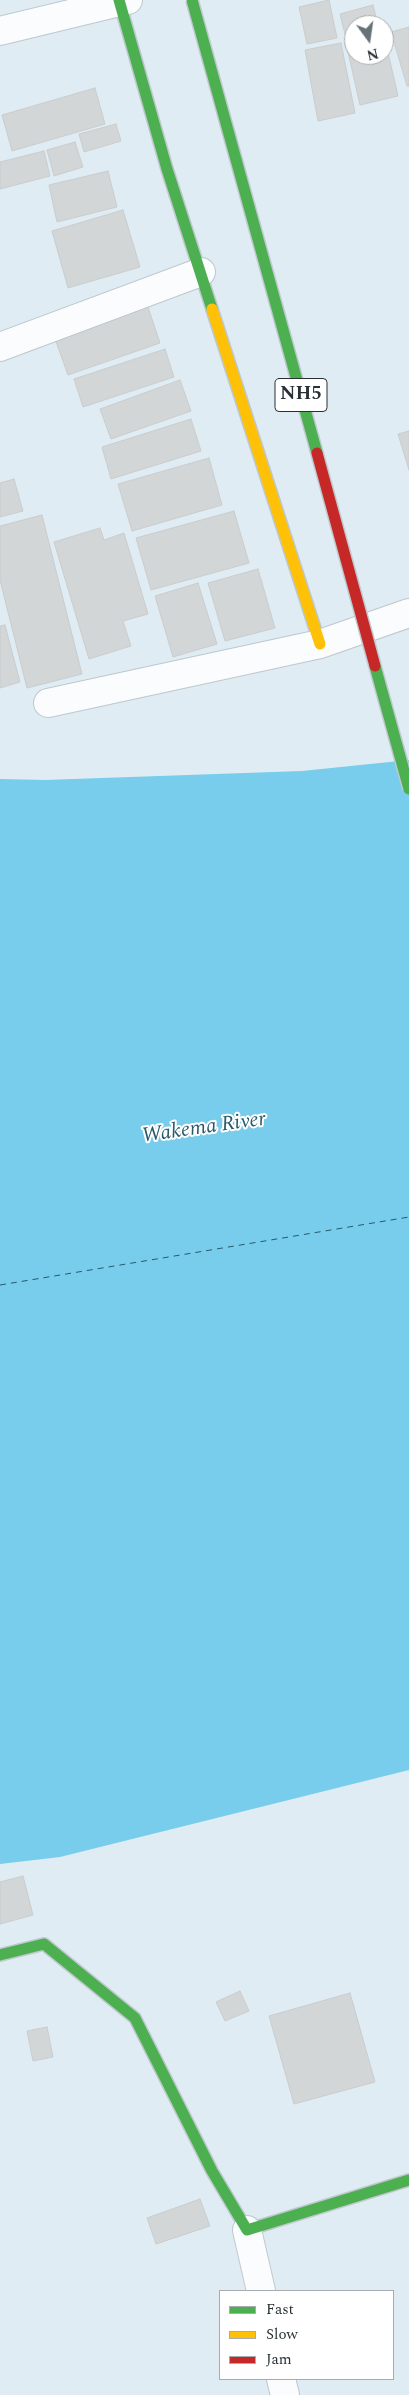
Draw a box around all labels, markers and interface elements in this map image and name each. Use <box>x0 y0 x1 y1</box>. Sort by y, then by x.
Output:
north arrow <box>344 15 394 65</box>
text: N <box>364 42 381 66</box>
road number: NH5 <box>275 378 327 412</box>
water label: Wakema River <box>140 1108 268 1150</box>
legend <box>219 2290 394 2380</box>
text: Fast <box>266 2298 294 2321</box>
text: Slow <box>266 2323 298 2346</box>
text: Jam <box>266 2348 292 2371</box>

